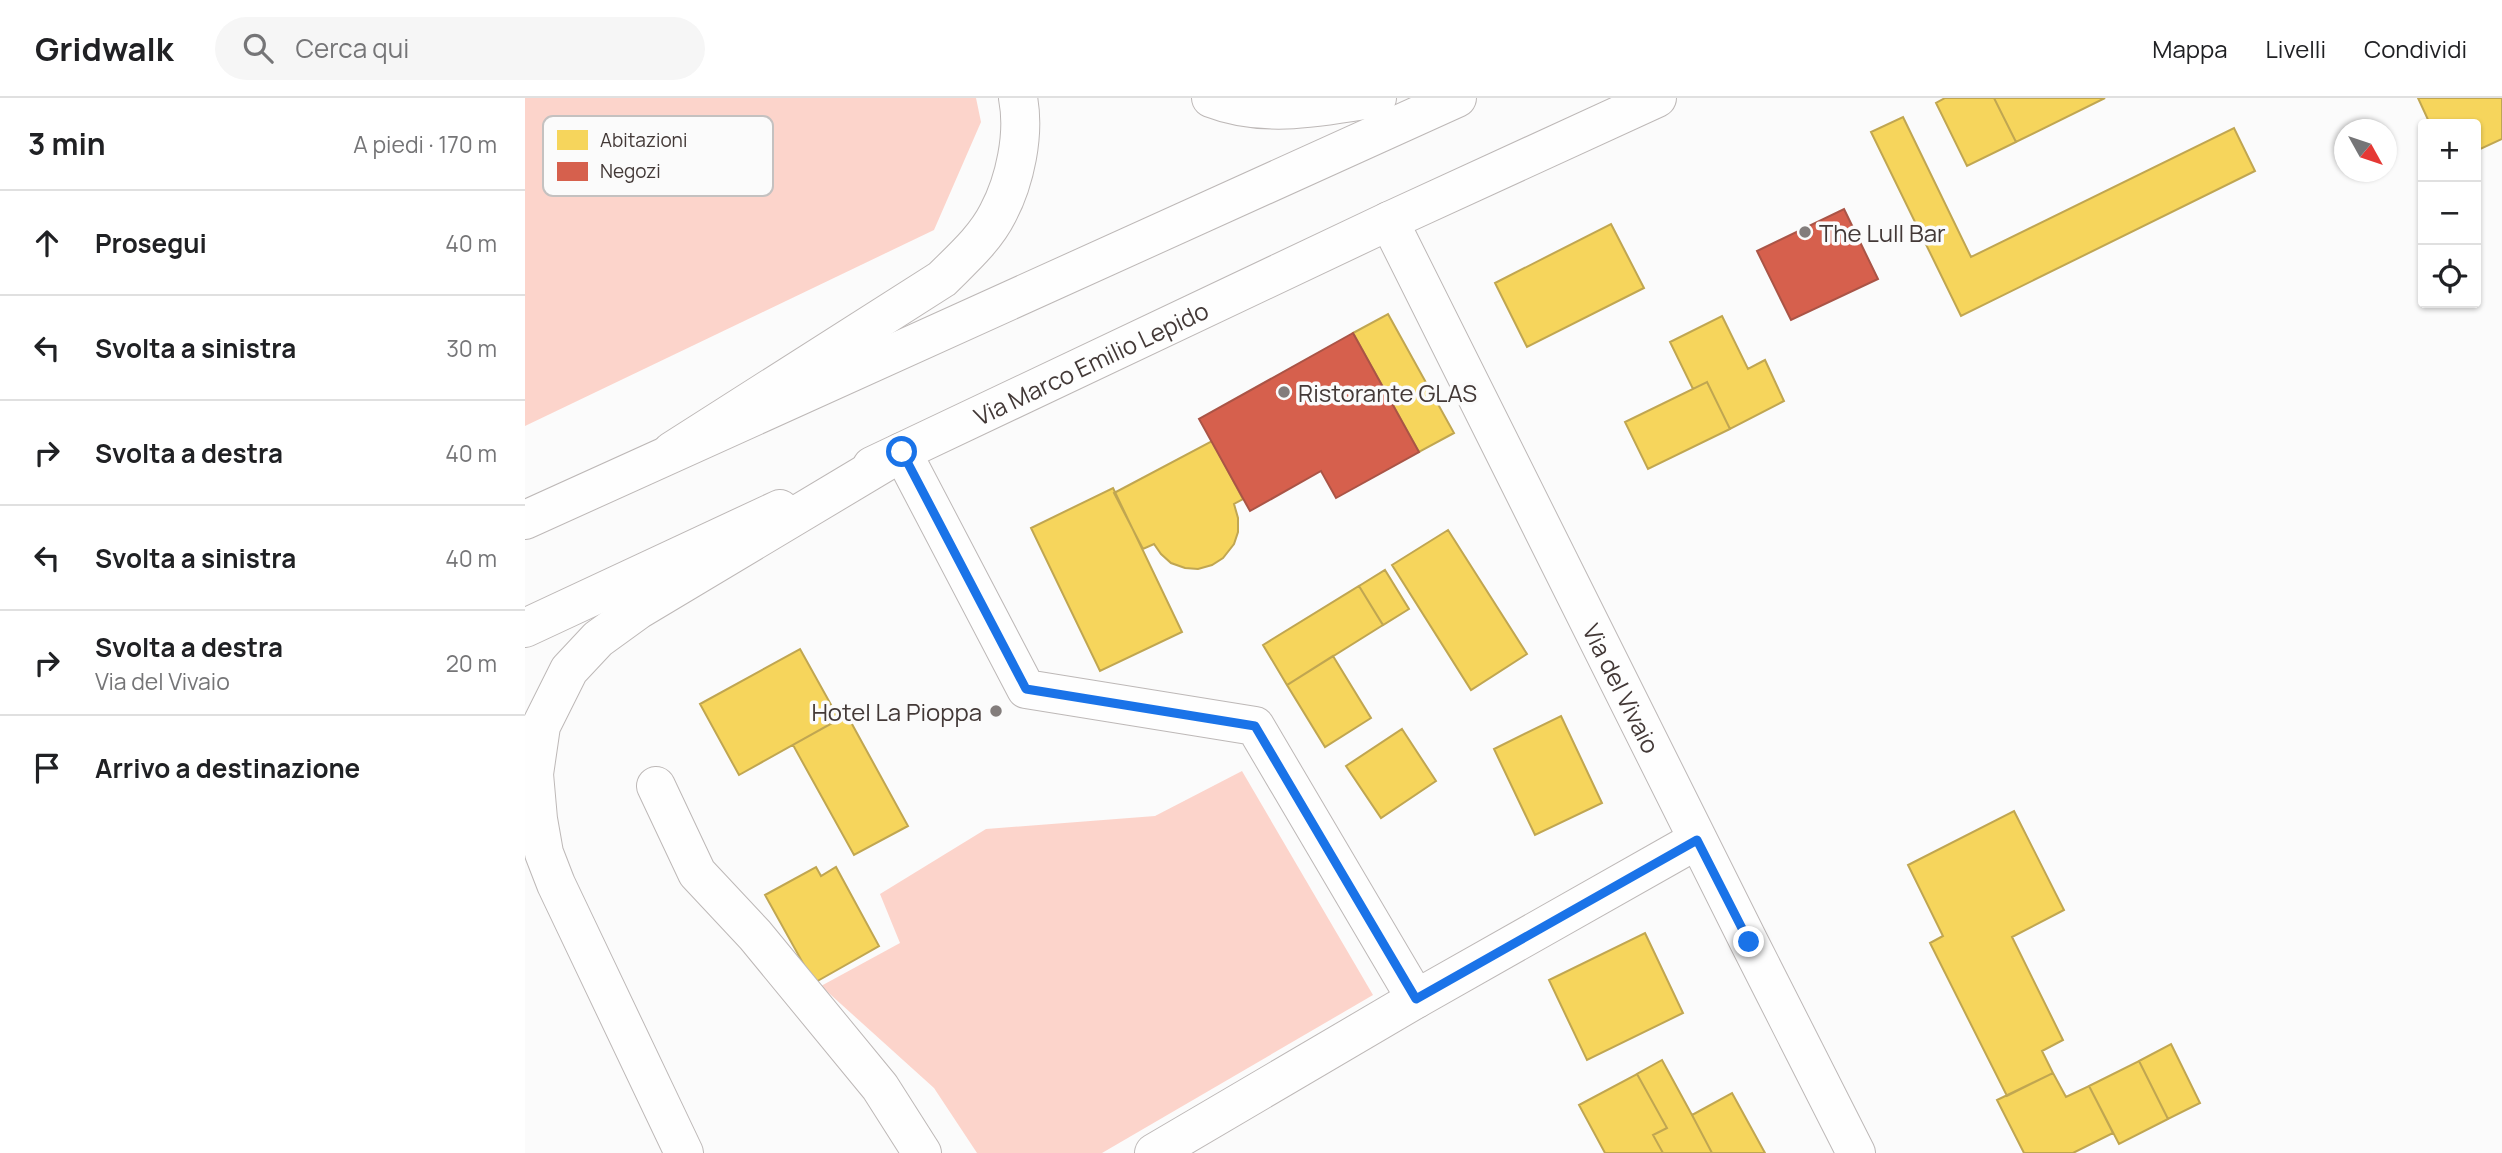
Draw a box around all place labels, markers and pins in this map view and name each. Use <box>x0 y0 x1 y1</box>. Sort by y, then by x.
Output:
place label: The Lull Bar <box>1819 216 1946 249</box>
marker: The Lull Bar <box>1797 224 1813 240</box>
place label: Ristorante GLAS <box>1298 376 1477 409</box>
marker: Ristorante GLAS <box>1276 384 1292 400</box>
place label: Hotel La Pioppa <box>811 695 982 728</box>
marker: Hotel La Pioppa <box>988 703 1004 719</box>

